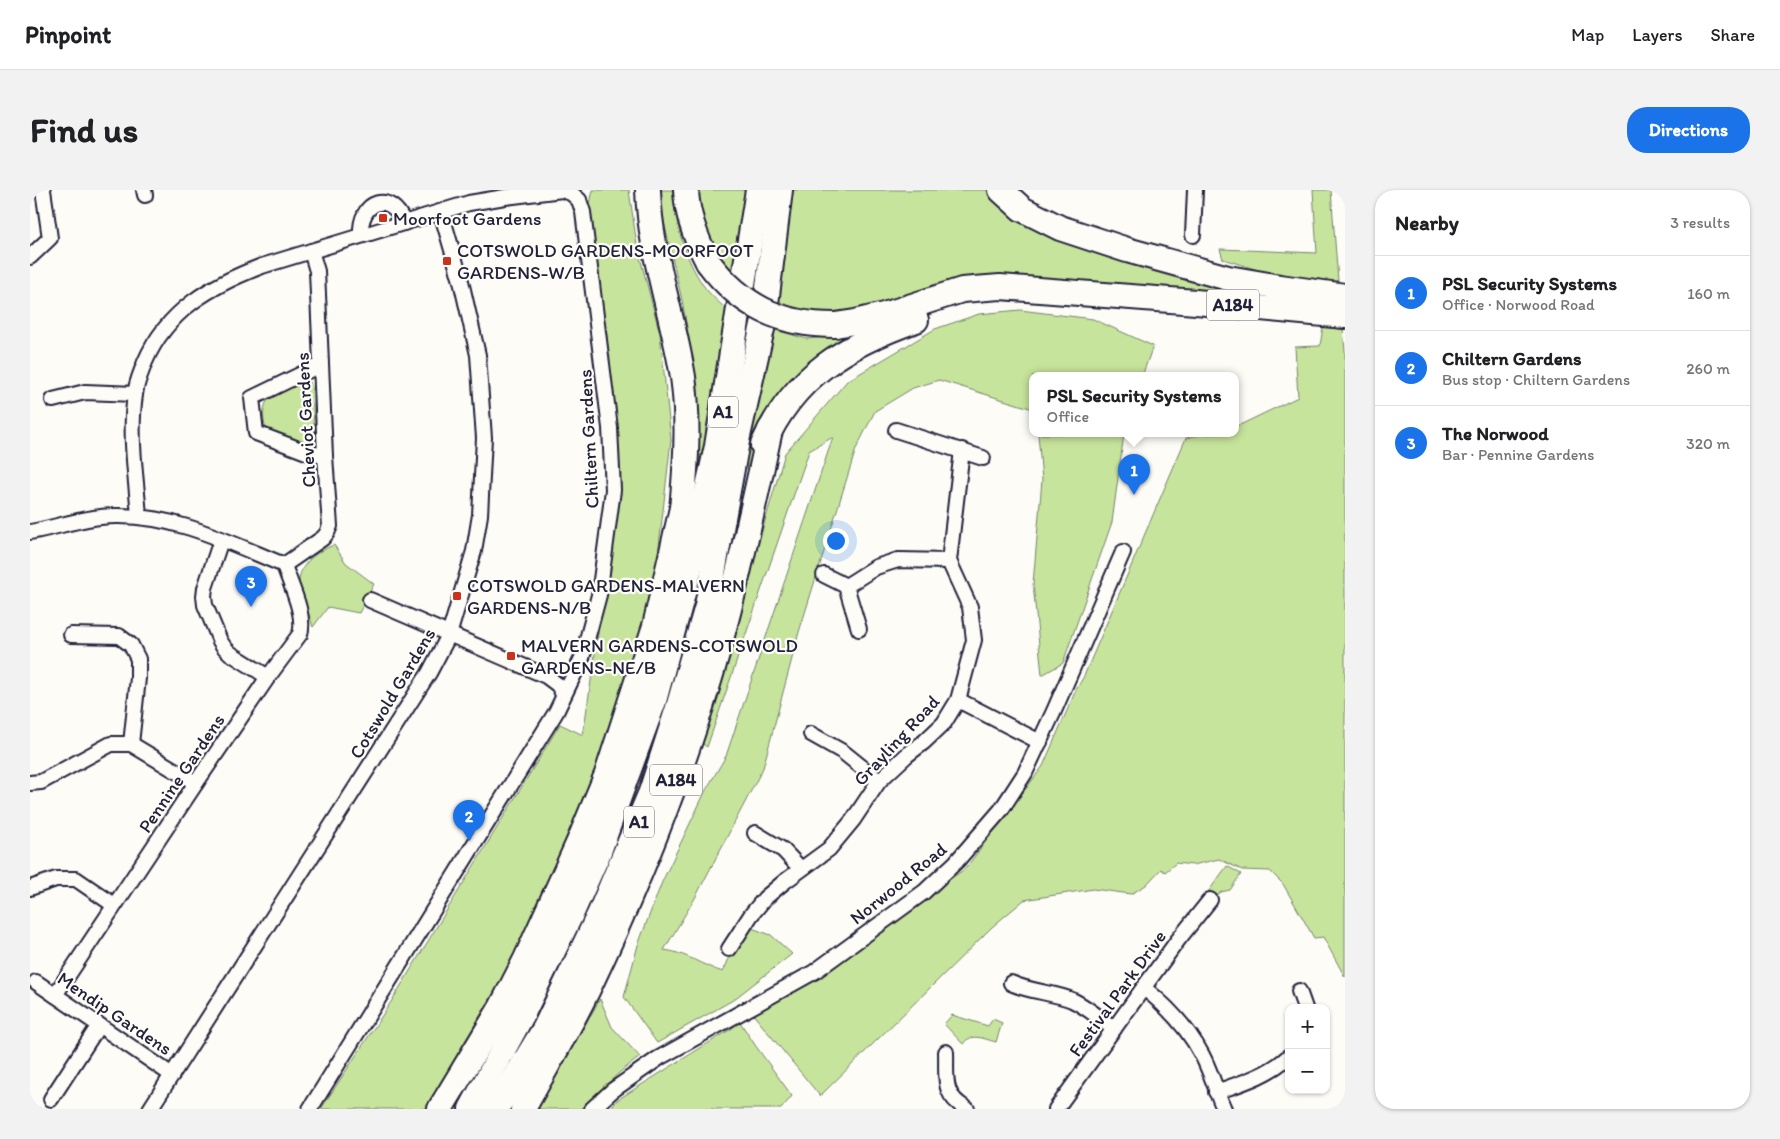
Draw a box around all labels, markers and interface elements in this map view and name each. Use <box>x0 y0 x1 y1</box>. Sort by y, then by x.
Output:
text: Pinpoint <box>25 20 111 49</box>
text: Map <box>1571 24 1604 46</box>
text: Layers <box>1632 24 1682 46</box>
text: Share <box>1710 24 1755 46</box>
button: Directions <box>1627 107 1750 153</box>
text: Find us <box>30 109 138 151</box>
place label: Moorfoot Gardens <box>393 207 541 230</box>
text: Nearby <box>1395 210 1459 235</box>
marker: Moorfoot Gardens <box>377 212 389 224</box>
text: 3 results <box>1670 213 1730 232</box>
place label: COTSWOLD GARDENS-MOORFOOT GARDENS-W/B <box>457 239 754 284</box>
marker: COTSWOLD GARDENS-MOORFOOT GARDENS-W/B <box>441 255 453 267</box>
text: PSL Security Systems <box>1442 272 1617 295</box>
text: 1 <box>1407 284 1415 303</box>
text: 160 m <box>1687 284 1730 303</box>
road number: A184 <box>1207 290 1259 320</box>
text: Office · Norwood Road <box>1442 295 1595 314</box>
text: Chiltern Gardens <box>1442 347 1581 370</box>
street label: Cheviot Gardens <box>290 352 321 488</box>
text: 2 <box>1407 359 1415 378</box>
text: 260 m <box>1686 359 1730 378</box>
street label: Chiltern Gardens <box>573 369 604 509</box>
text: Bus stop · Chiltern Gardens <box>1442 370 1630 389</box>
popup <box>1029 372 1239 437</box>
text: PSL Security Systems <box>1047 384 1221 407</box>
road number: A1 <box>708 396 738 428</box>
text: Office <box>1047 407 1089 426</box>
text: The Norwood <box>1442 422 1549 445</box>
text: 3 <box>1407 434 1415 453</box>
text: 320 m <box>1686 434 1730 453</box>
text: Bar · Pennine Gardens <box>1442 445 1594 464</box>
pin: 1 <box>1118 454 1150 495</box>
your location <box>823 528 849 554</box>
pin: 3 <box>235 566 267 607</box>
place label: COTSWOLD GARDENS-MALVERN GARDENS-N/B <box>467 574 745 619</box>
marker: COTSWOLD GARDENS-MALVERN GARDENS-N/B <box>451 590 463 602</box>
street label: Cotswold Gardens <box>344 624 441 763</box>
place label: MALVERN GARDENS-COTSWOLD GARDENS-NE/B <box>521 634 798 679</box>
marker: MALVERN GARDENS-COTSWOLD GARDENS-NE/B <box>505 650 517 662</box>
street label: Grayling Road <box>848 690 945 791</box>
street label: Pennine Gardens <box>133 710 230 837</box>
road number: A184 <box>650 764 702 796</box>
pin: 2 <box>453 800 485 841</box>
road number: A1 <box>624 806 654 838</box>
street label: Norwood Road <box>845 837 952 929</box>
street label: Festival Park Drive <box>1064 926 1171 1061</box>
street label: Mendip Gardens <box>53 967 176 1060</box>
map controls <box>1285 1004 1330 1094</box>
button: + <box>1285 1004 1330 1049</box>
button: − <box>1285 1049 1330 1094</box>

